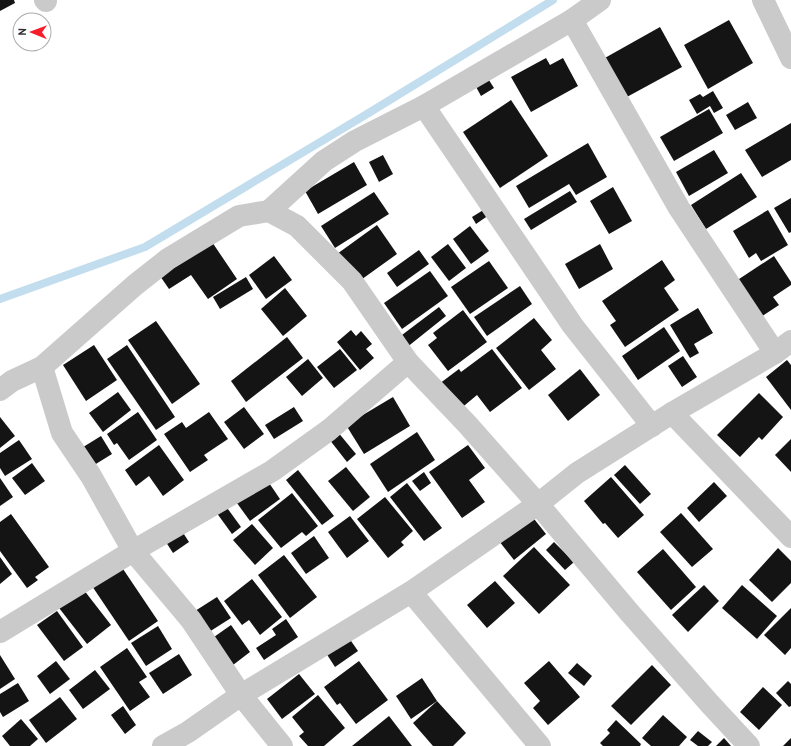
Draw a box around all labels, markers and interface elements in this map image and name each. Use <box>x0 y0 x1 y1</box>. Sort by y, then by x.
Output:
north arrow <box>12 12 52 52</box>
text: N <box>15 28 29 36</box>

